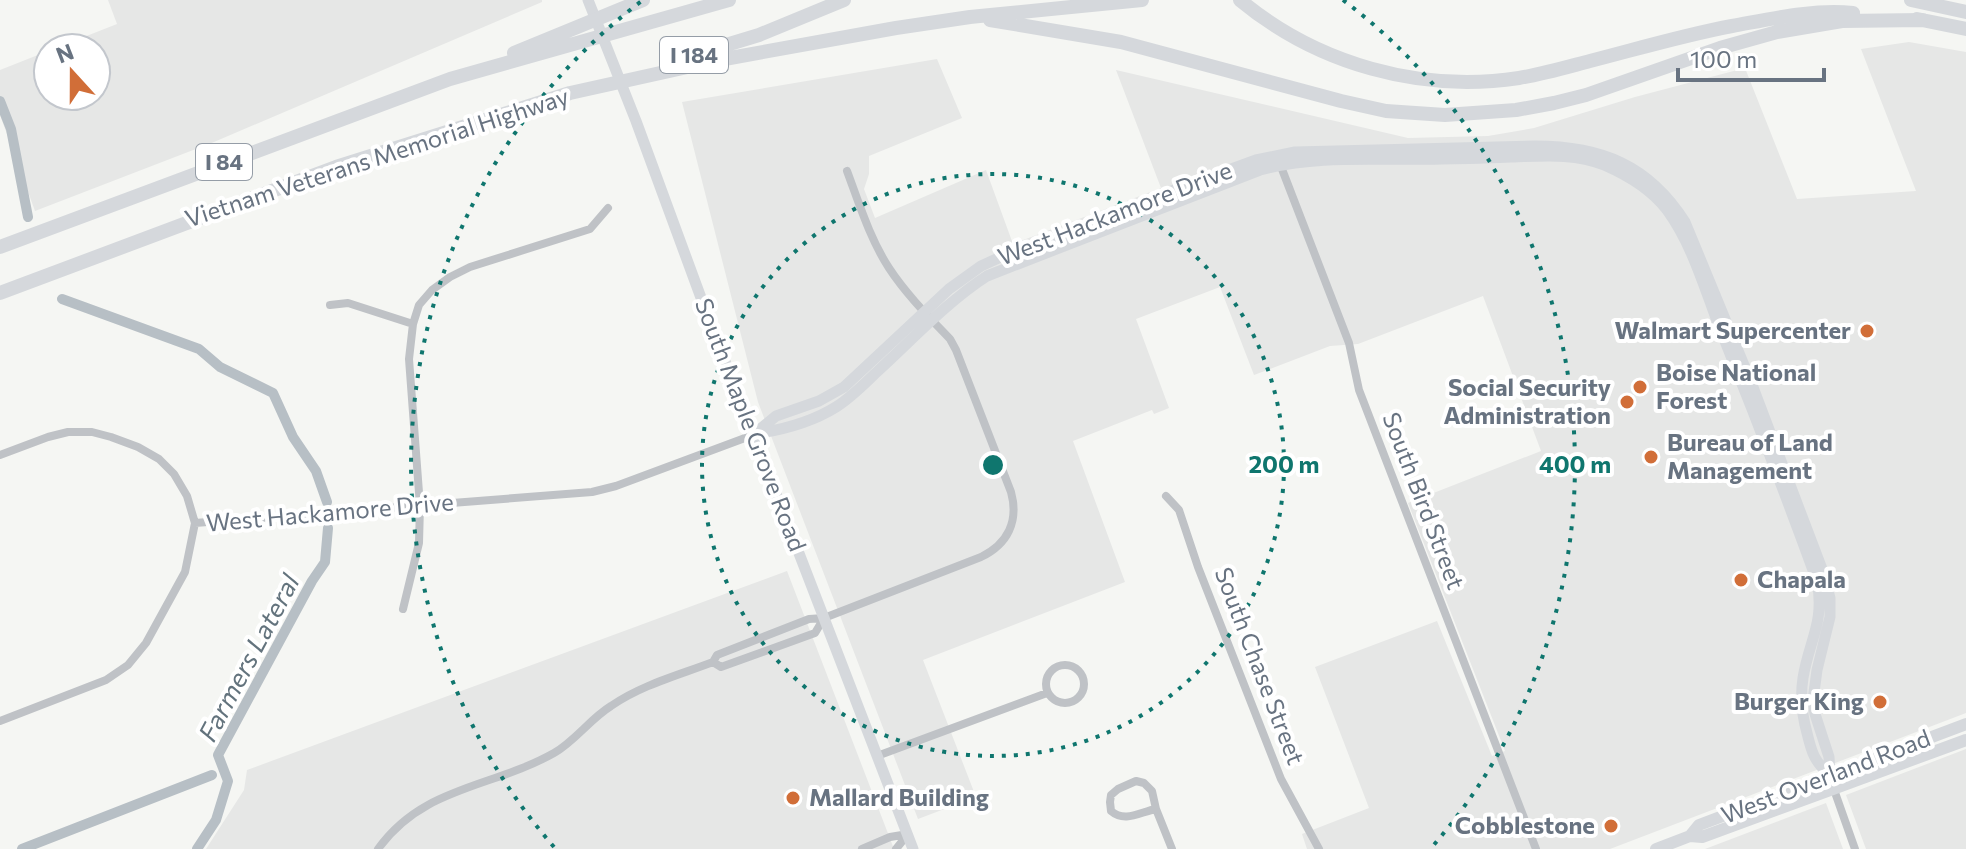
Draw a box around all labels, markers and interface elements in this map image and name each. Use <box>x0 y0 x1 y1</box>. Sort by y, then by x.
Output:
north arrow <box>32 32 112 112</box>
scale bar <box>1678 32 1824 82</box>
text: N <box>52 37 77 68</box>
road number: I 184 <box>660 37 728 73</box>
text: 100 m <box>1690 44 1757 73</box>
street label: Vietnam Veterans Memorial Highway <box>181 81 572 232</box>
road number: I 84 <box>196 144 252 180</box>
street label: West Hackamore Drive <box>993 155 1236 271</box>
street label: South Maple Grove Road <box>690 294 813 555</box>
place label: Walmart Supercenter <box>1615 315 1851 344</box>
marker: Walmart Supercenter <box>1858 322 1876 340</box>
place label: Boise National Forest <box>1656 357 1816 414</box>
place label: Social Security Administration <box>1444 372 1611 429</box>
marker: Boise National Forest <box>1631 378 1649 396</box>
marker: Social Security Administration <box>1618 393 1636 411</box>
street label: South Bird Street <box>1377 408 1472 593</box>
place label: Bureau of Land Management <box>1667 427 1833 484</box>
marker: Bureau of Land Management <box>1642 448 1660 466</box>
text: 200 m <box>1249 449 1319 478</box>
text: 400 m <box>1539 449 1611 478</box>
centre of rings <box>979 451 1007 479</box>
street label: West Hackamore Drive <box>205 486 455 537</box>
street label: South Chase Street <box>1209 563 1311 768</box>
place label: Chapala <box>1757 564 1846 593</box>
water label: Farmers Lateral <box>191 567 305 746</box>
marker: Chapala <box>1732 571 1750 589</box>
place label: Burger King <box>1734 686 1864 715</box>
marker: Burger King <box>1871 693 1889 711</box>
street label: West Overland Road <box>1717 722 1934 829</box>
place label: Mallard Building <box>809 782 989 811</box>
marker: Mallard Building <box>784 789 802 807</box>
place label: Cobblestone <box>1455 810 1595 839</box>
marker: Cobblestone <box>1602 817 1620 835</box>

